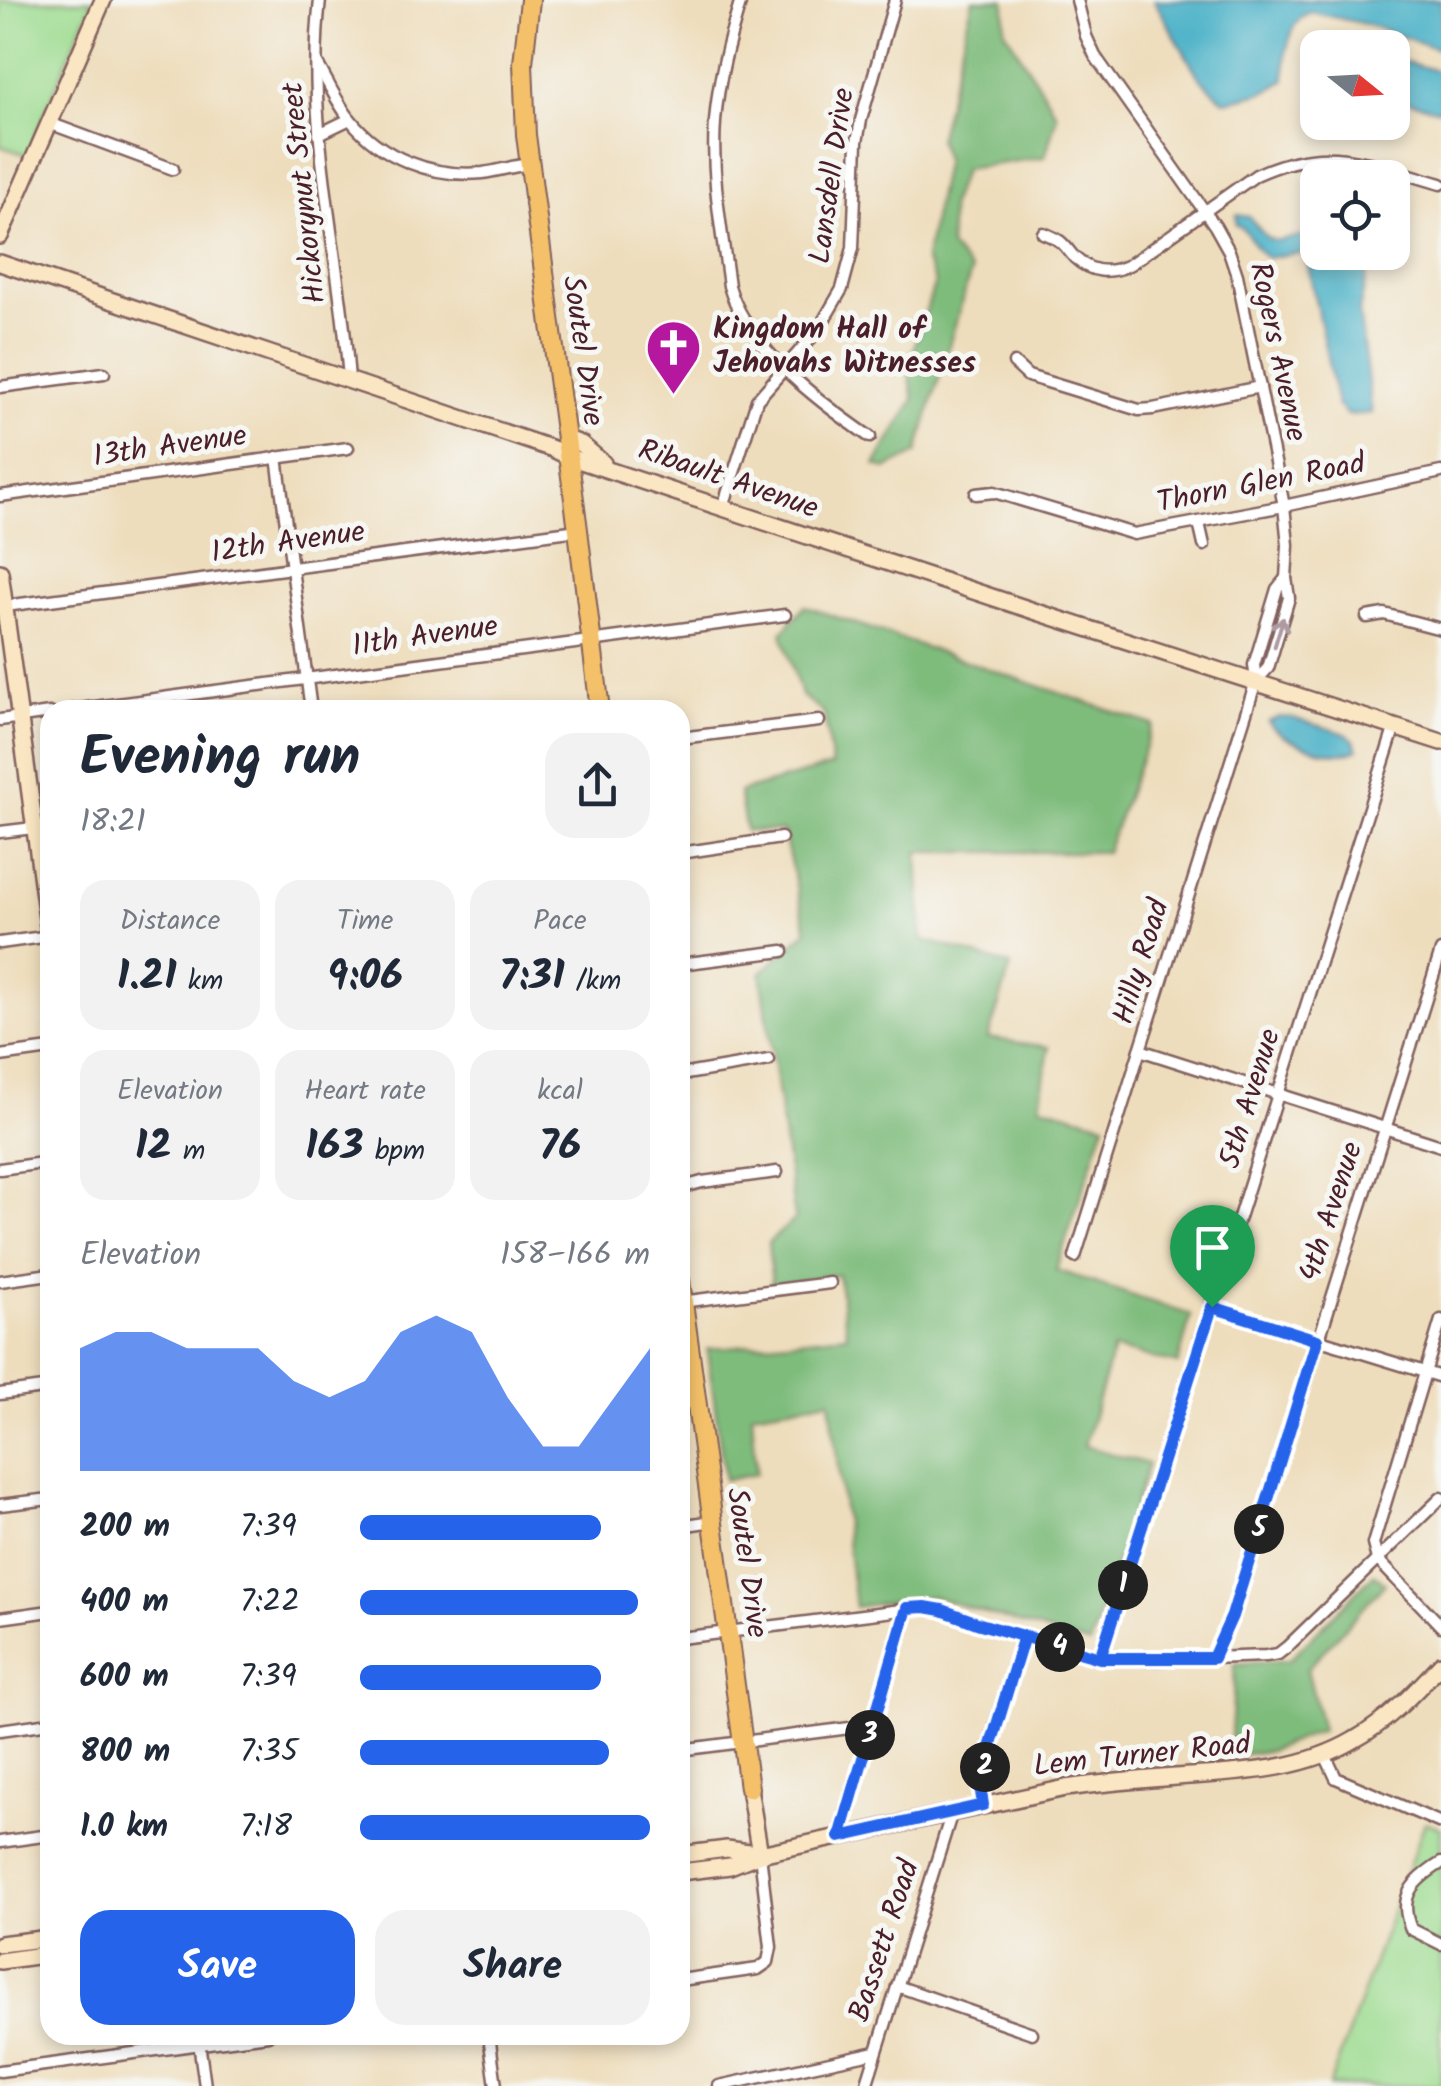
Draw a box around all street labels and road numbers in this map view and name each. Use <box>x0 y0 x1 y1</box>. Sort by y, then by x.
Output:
street label: Hickorynut Street <box>269 80 340 306</box>
street label: Lansdell Drive <box>797 85 869 267</box>
street label: Rogers Avenue <box>1235 258 1319 446</box>
street label: Soutel Drive <box>548 273 616 429</box>
street label: 13th Avenue <box>90 412 250 482</box>
street label: Ribault Avenue <box>631 427 825 533</box>
street label: Thorn Glen Road <box>1153 440 1370 528</box>
street label: 12th Avenue <box>208 508 368 578</box>
street label: 11th Avenue <box>349 603 501 671</box>
street label: Hilly Road <box>1100 893 1184 1030</box>
street label: 5th Avenue <box>1207 1023 1295 1175</box>
street label: 4th Avenue <box>1287 1136 1377 1288</box>
street label: Soutel Drive <box>712 1485 780 1641</box>
street label: Lem Turner Road <box>1031 1721 1254 1791</box>
street label: Bassett Road <box>836 1853 934 2028</box>

